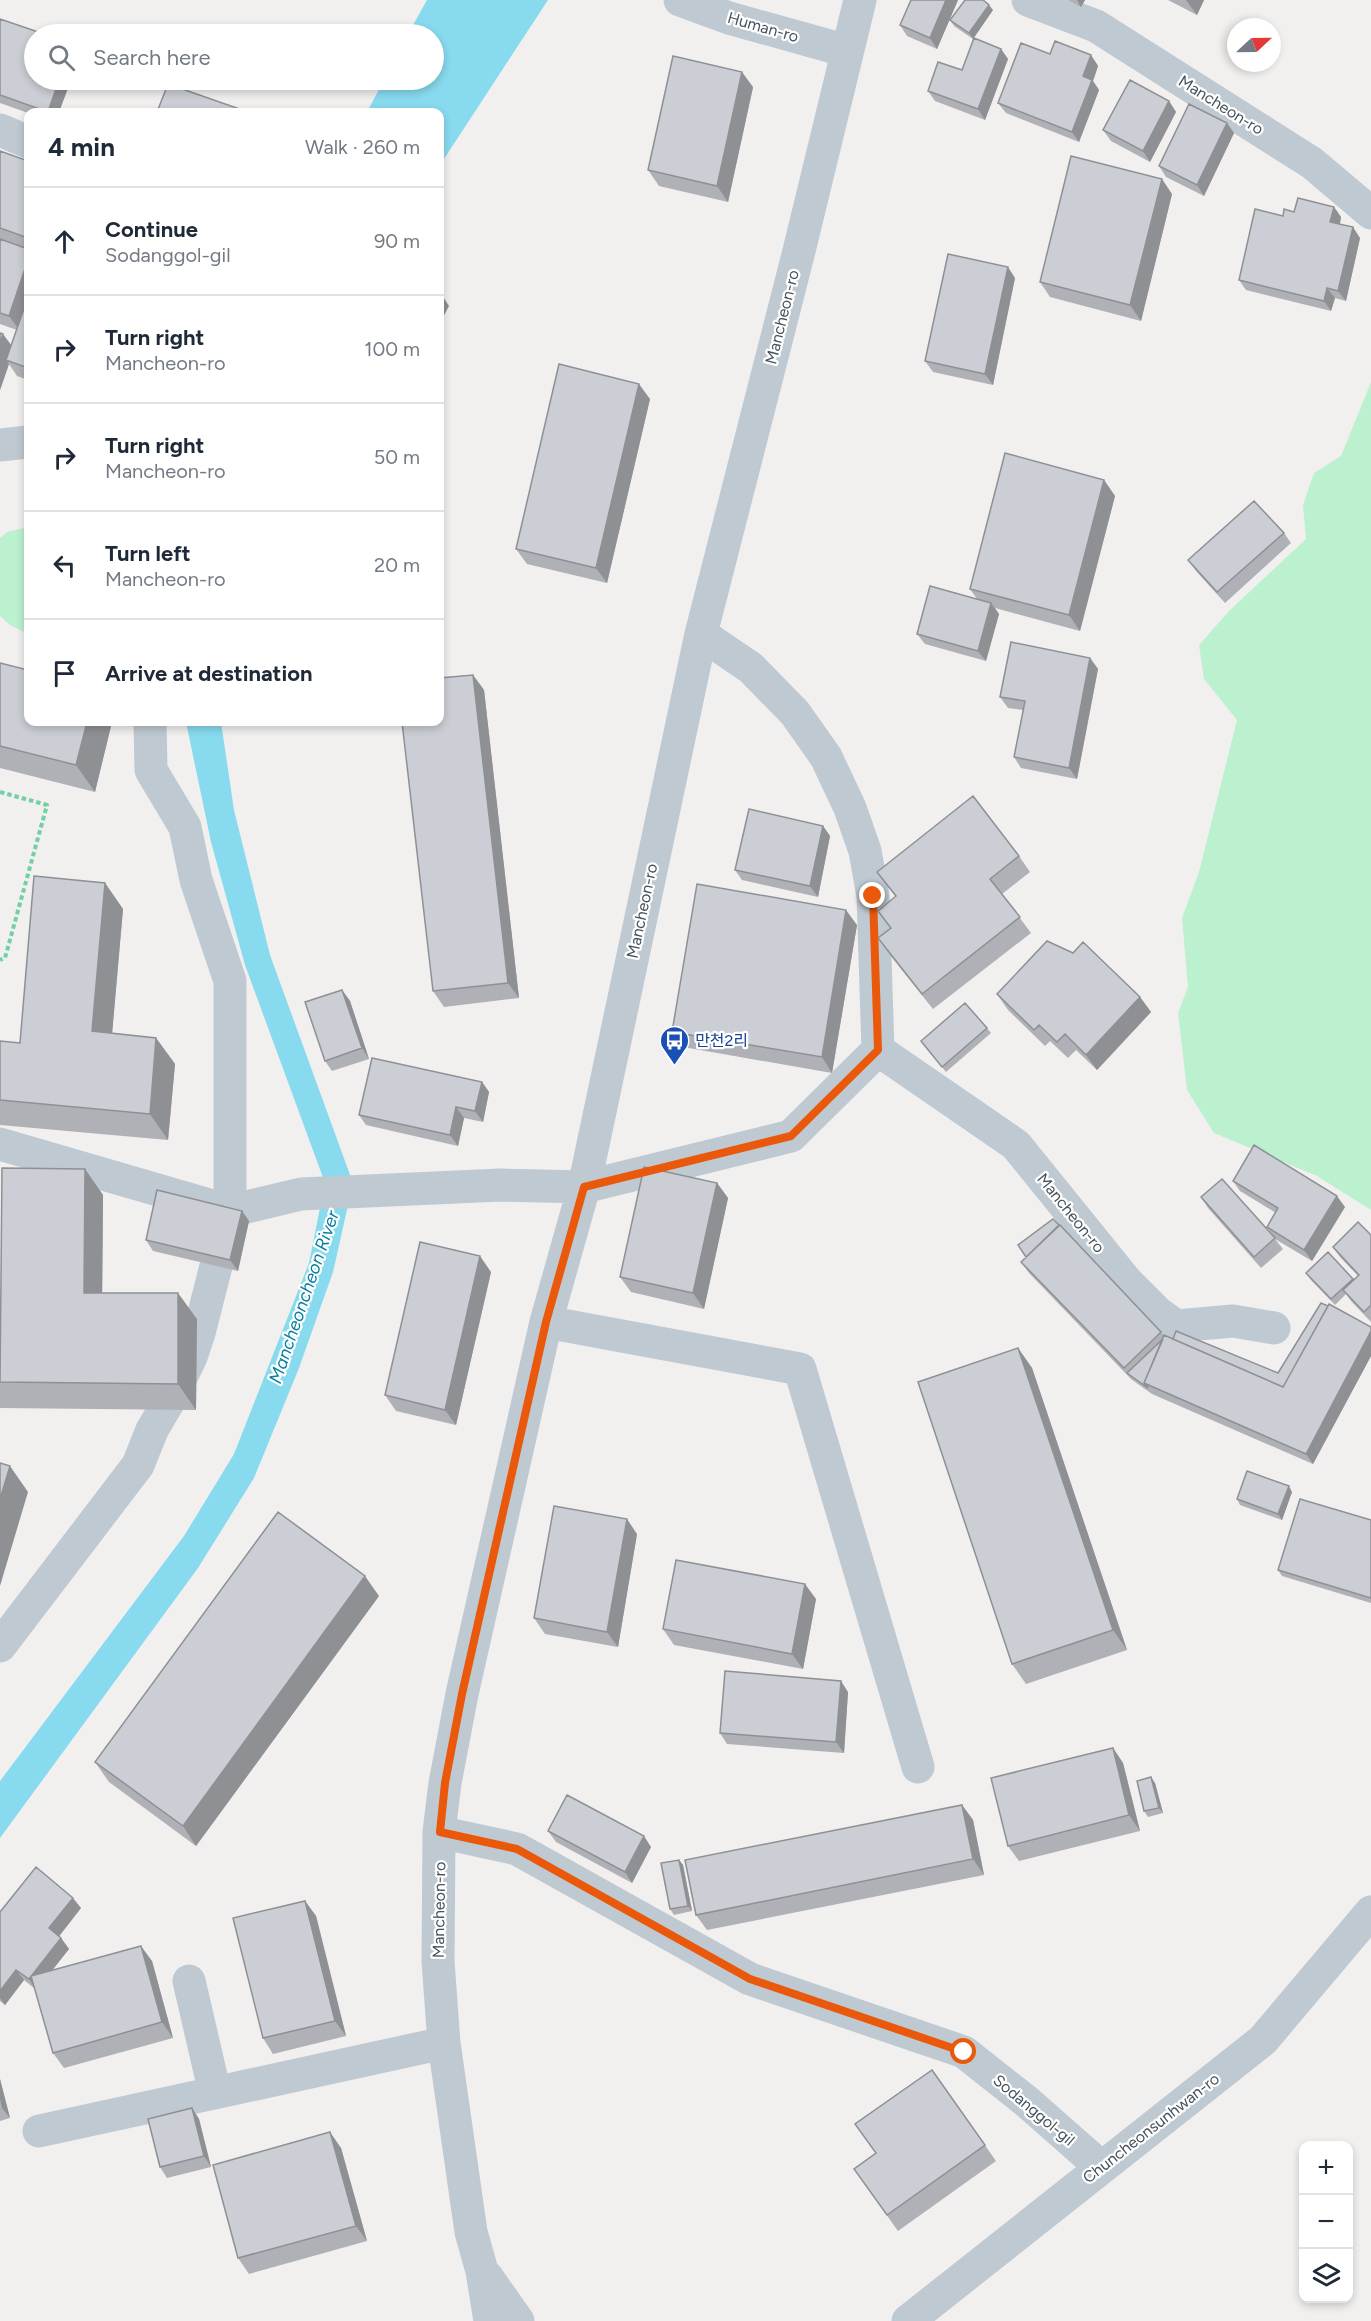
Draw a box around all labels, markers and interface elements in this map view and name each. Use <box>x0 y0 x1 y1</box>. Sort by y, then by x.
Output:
street label: Human-ro <box>725 8 801 46</box>
north arrow <box>1227 18 1281 72</box>
search box <box>24 24 444 90</box>
icon: search <box>45 41 78 74</box>
text: Search here <box>93 44 211 71</box>
street label: Mancheon-ro <box>1175 71 1267 139</box>
text: 4 min <box>48 131 115 163</box>
text: Walk · 260 m <box>305 135 420 159</box>
text: Continue <box>105 216 198 243</box>
icon: ahead <box>48 225 81 258</box>
text: 90 m <box>374 229 420 253</box>
text: Sodanggol-gil <box>105 243 231 267</box>
street label: Mancheon-ro <box>761 268 803 366</box>
text: Turn right <box>105 324 204 351</box>
icon: right <box>48 333 81 366</box>
text: 100 m <box>364 337 420 361</box>
text: Mancheon-ro <box>105 351 226 375</box>
text: Turn right <box>105 432 204 459</box>
icon: right <box>48 441 81 474</box>
text: 50 m <box>374 445 420 469</box>
text: Mancheon-ro <box>105 459 226 483</box>
text: Turn left <box>105 540 191 567</box>
icon: left <box>48 549 81 582</box>
text: 20 m <box>374 553 420 577</box>
text: Mancheon-ro <box>105 567 226 591</box>
icon: arrive <box>48 657 81 690</box>
text: Arrive at destination <box>105 660 313 687</box>
street label: Mancheon-ro <box>623 862 661 960</box>
route end <box>859 882 885 908</box>
bus stop icon: 만천2리 <box>658 1024 690 1066</box>
place label: 만천2리 <box>695 1031 748 1050</box>
street label: Mancheon-ro <box>1033 1170 1109 1256</box>
water label: Mancheoncheon River <box>264 1207 344 1386</box>
street label: Mancheon-ro <box>429 1862 449 1958</box>
route start <box>950 2038 976 2064</box>
street label: Chuncheonsunhwan-ro <box>1079 2069 1223 2187</box>
street label: Sodanggol-gil <box>989 2070 1079 2150</box>
map controls <box>1299 2141 1353 2303</box>
button: + <box>1299 2141 1353 2195</box>
button: − <box>1299 2195 1353 2249</box>
button: layers <box>1299 2249 1353 2303</box>

